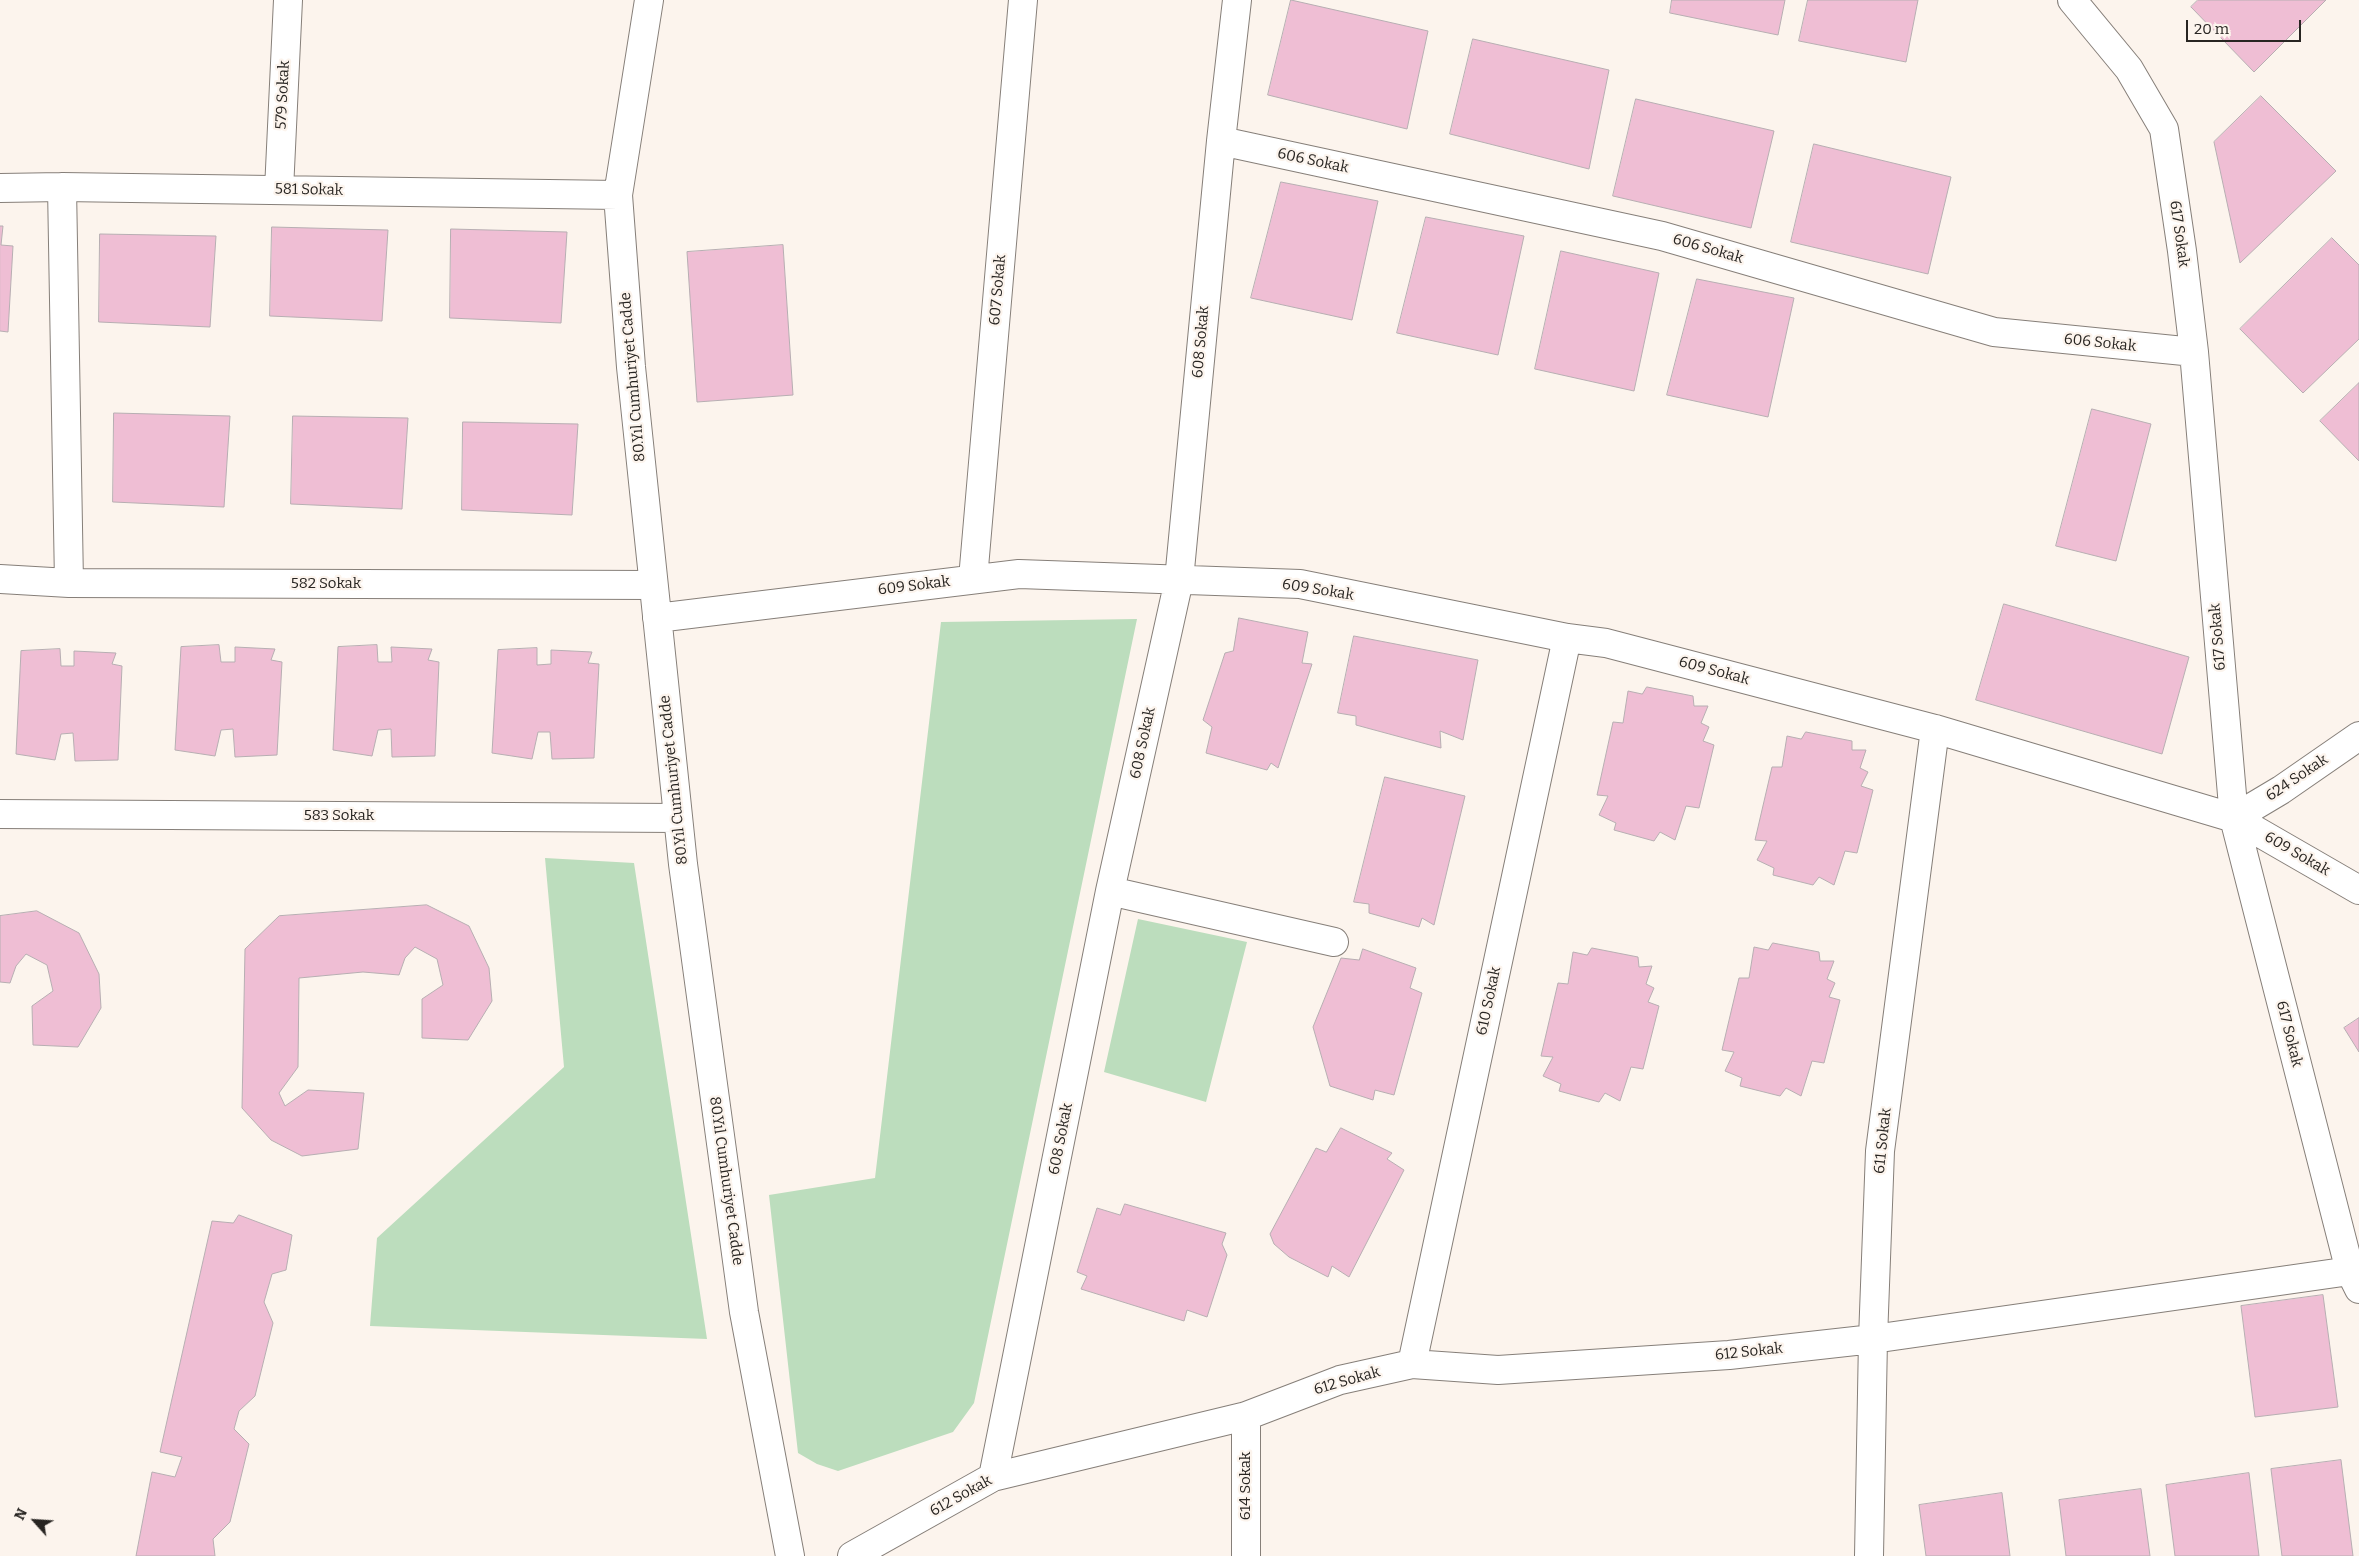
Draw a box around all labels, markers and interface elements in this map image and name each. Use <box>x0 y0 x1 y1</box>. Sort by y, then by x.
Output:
scale bar <box>2189 10 2304 42</box>
text: 20 m <box>2194 20 2229 38</box>
street label: 579 Sokak <box>272 60 294 130</box>
street label: 606 Sokak <box>1276 145 1350 177</box>
street label: 581 Sokak <box>275 180 343 200</box>
street label: 617 Sokak <box>2165 199 2193 269</box>
street label: 606 Sokak <box>1671 230 1745 268</box>
street label: 607 Sokak <box>986 254 1010 326</box>
street label: 80.Yıl Cumhuriyet Cadde <box>617 291 649 463</box>
street label: 608 Sokak <box>1189 305 1213 379</box>
street label: 606 Sokak <box>2063 330 2137 356</box>
street label: 609 Sokak <box>877 573 951 599</box>
street label: 582 Sokak <box>291 575 361 593</box>
street label: 609 Sokak <box>1281 575 1355 605</box>
street label: 617 Sokak <box>2206 603 2230 671</box>
street label: 609 Sokak <box>1677 653 1751 689</box>
street label: 80.Yıl Cumhuriyet Cadde <box>656 694 692 866</box>
street label: 608 Sokak <box>1127 706 1159 780</box>
street label: 624 Sokak <box>2263 751 2331 805</box>
street label: 583 Sokak <box>304 807 374 825</box>
street label: 609 Sokak <box>2261 828 2333 880</box>
street label: 610 Sokak <box>1473 965 1505 1037</box>
street label: 617 Sokak <box>2272 999 2306 1069</box>
street label: 80.Yıl Cumhuriyet Cadde <box>705 1095 747 1267</box>
street label: 608 Sokak <box>1045 1102 1077 1176</box>
street label: 611 Sokak <box>1871 1107 1895 1175</box>
street label: 612 Sokak <box>1714 1339 1784 1365</box>
street label: 612 Sokak <box>1312 1363 1382 1399</box>
street label: 614 Sokak <box>1237 1452 1255 1520</box>
street label: 612 Sokak <box>927 1472 995 1520</box>
north arrow <box>10 1496 60 1546</box>
text: N <box>11 1506 31 1523</box>

